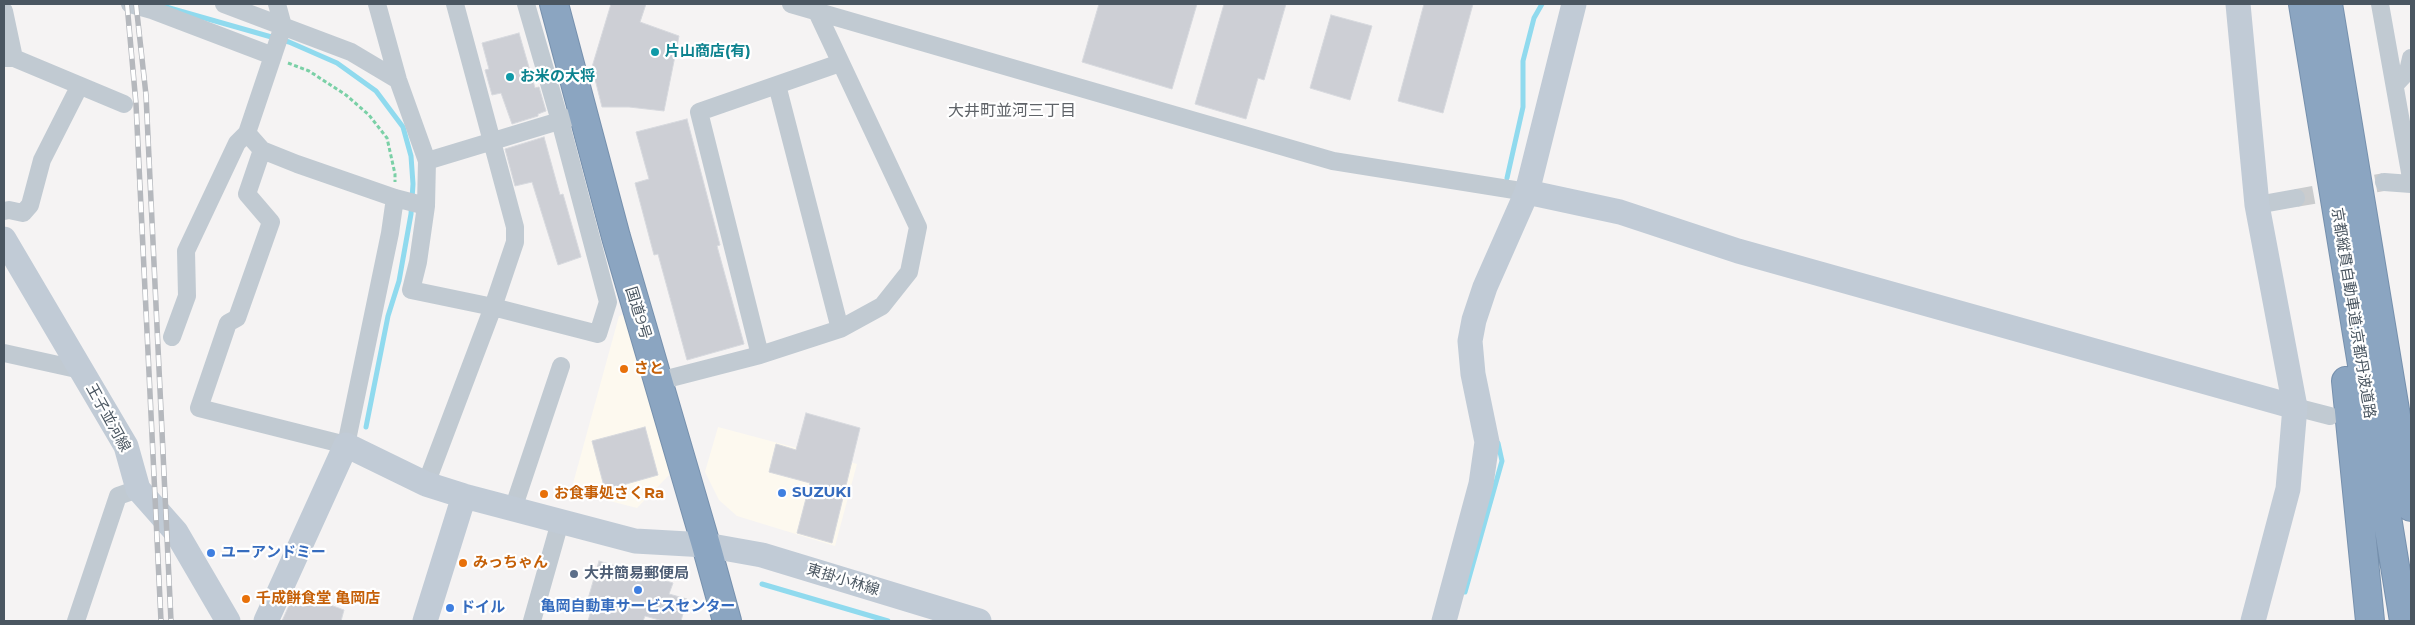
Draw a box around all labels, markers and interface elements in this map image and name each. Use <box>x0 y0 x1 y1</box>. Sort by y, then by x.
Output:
place label: 片山商店(有) <box>665 43 751 61</box>
marker: 片山商店(有) <box>649 46 661 58</box>
place label: お米の大将 <box>520 68 595 86</box>
marker: お米の大将 <box>504 71 516 83</box>
district label: 大井町並河三丁目 <box>948 101 1076 121</box>
street label: 京都縦貫自動車道;京都丹波道路 <box>2327 206 2379 420</box>
street label: 国道9号 <box>621 284 655 342</box>
place label: さと <box>634 360 664 378</box>
marker: さと <box>618 363 630 375</box>
street label: 王子並河線 <box>82 381 134 455</box>
place label: SUZUKI <box>792 484 851 502</box>
place label: お食事処さくRa <box>554 485 664 503</box>
marker: SUZUKI <box>776 487 788 499</box>
marker: お食事処さくRa <box>538 488 550 500</box>
place label: ユーアンドミー <box>221 544 326 562</box>
marker: ユーアンドミー <box>205 547 217 559</box>
place label: みっちゃん <box>473 554 548 572</box>
marker: みっちゃん <box>457 557 469 569</box>
street label: 東掛小林線 <box>805 560 881 600</box>
place label: 大井簡易郵便局 <box>584 565 689 583</box>
marker: 大井簡易郵便局 <box>568 568 580 580</box>
marker: 亀岡自動車サービスセンター <box>632 584 644 596</box>
place label: 千成餅食堂 亀岡店 <box>256 590 380 608</box>
marker: 千成餅食堂 亀岡店 <box>240 593 252 605</box>
place label: 亀岡自動車サービスセンター <box>541 598 735 616</box>
place label: ドイル <box>460 599 505 617</box>
marker: ドイル <box>444 602 456 614</box>

